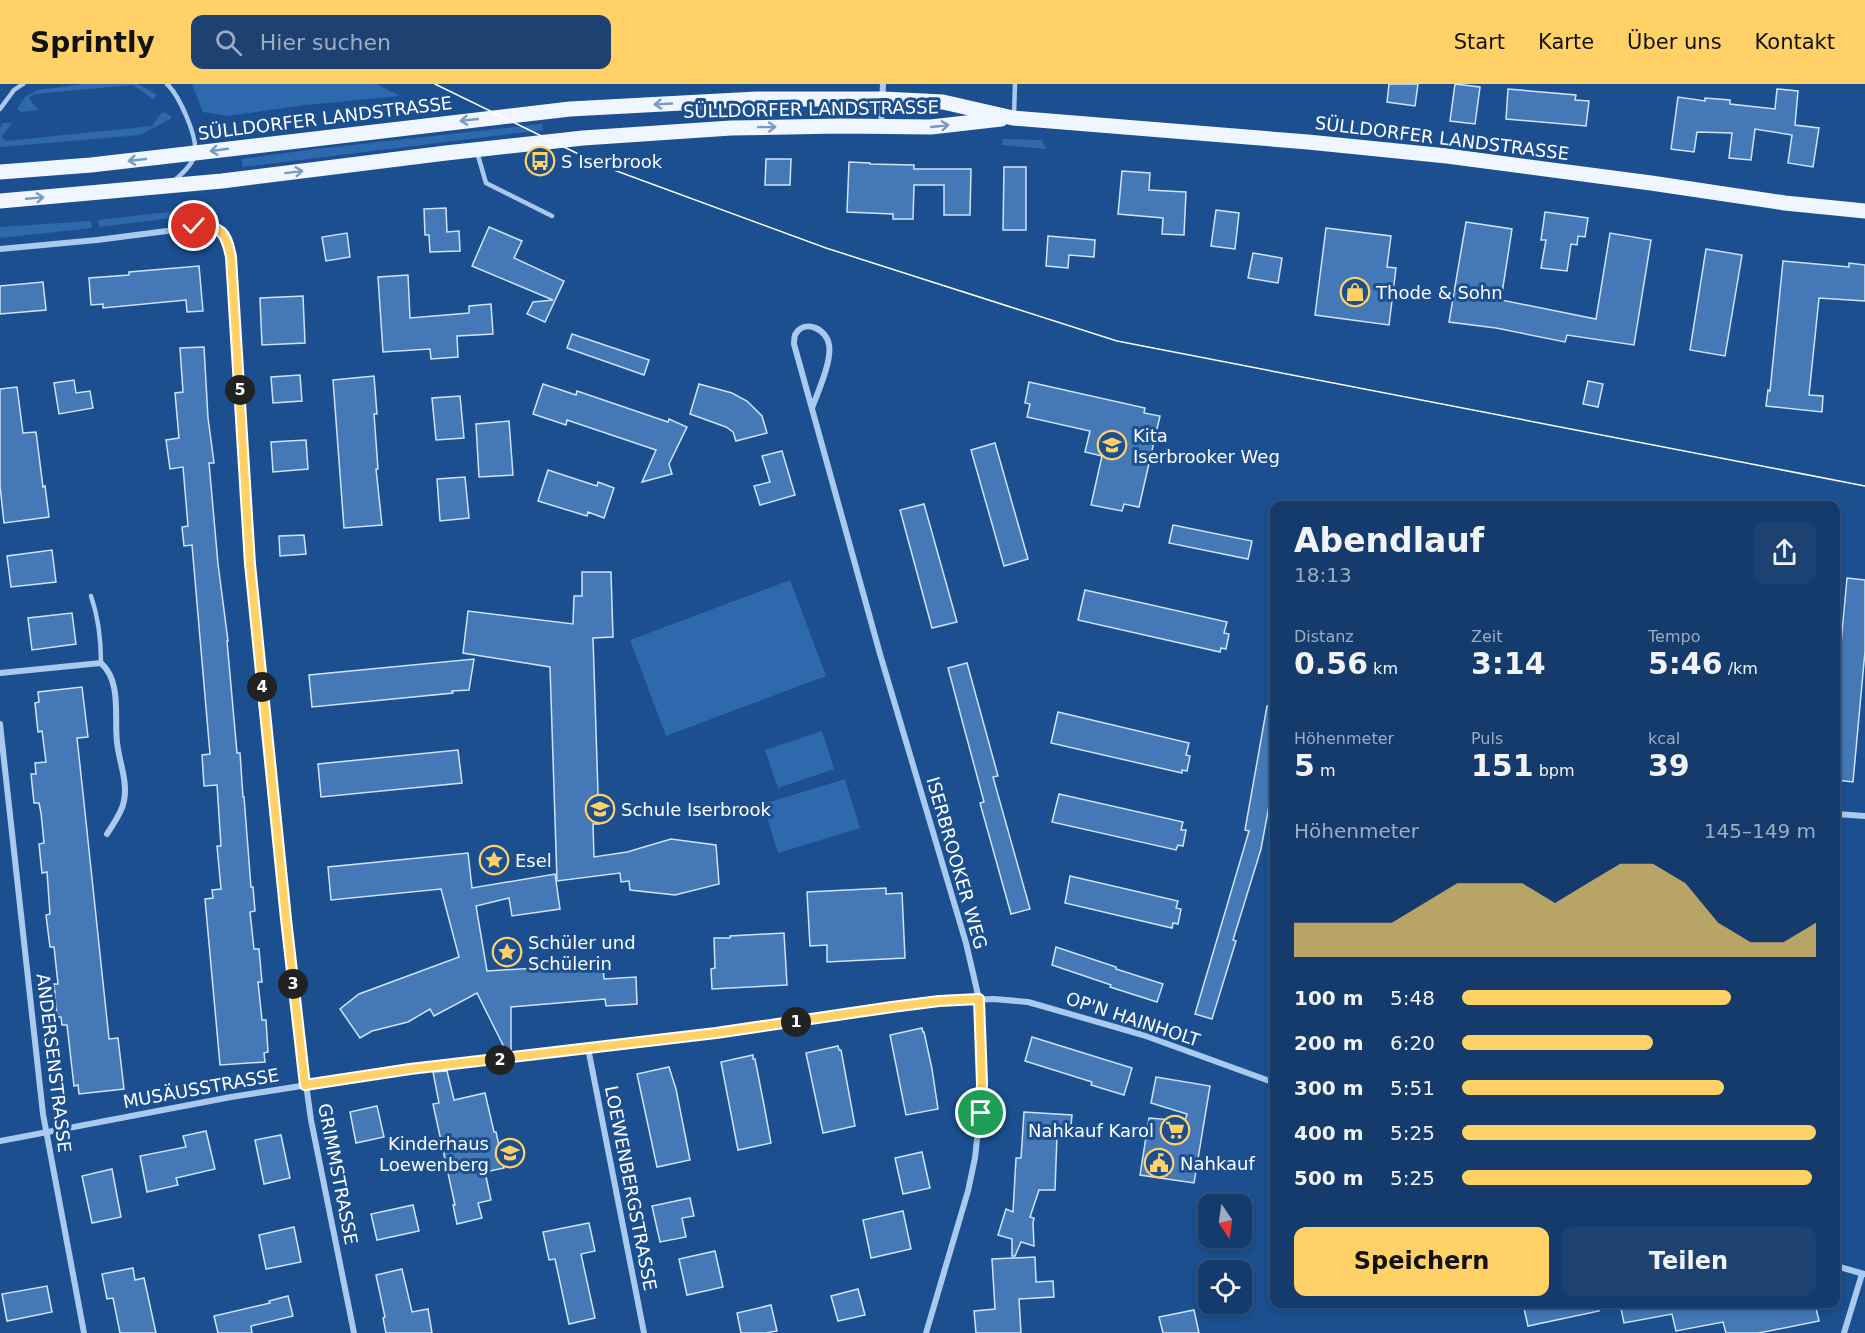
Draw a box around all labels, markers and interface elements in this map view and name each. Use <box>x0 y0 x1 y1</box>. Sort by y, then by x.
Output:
search box <box>191 15 611 69</box>
text: Sprintly <box>30 26 155 59</box>
icon: search <box>212 26 245 59</box>
text: Hier suchen <box>260 30 391 55</box>
text: Start <box>1454 30 1505 54</box>
text: Karte <box>1538 30 1594 54</box>
text: Über uns <box>1627 30 1722 54</box>
text: Kontakt <box>1755 30 1835 54</box>
street label: SÜLLDORFER LANDSTRASSE <box>197 92 453 144</box>
street label: SÜLLDORFER LANDSTRASSE <box>683 96 939 122</box>
one-way arrow <box>653 98 673 109</box>
street label: SÜLLDORFER LANDSTRASSE <box>1314 112 1570 164</box>
one-way arrow <box>459 115 479 126</box>
one-way arrow <box>929 120 949 131</box>
one-way arrow <box>757 121 777 133</box>
one-way arrow <box>210 145 230 156</box>
bus stop icon: S Iserbrook <box>524 145 556 177</box>
place label: S Iserbrook <box>561 151 663 172</box>
one-way arrow <box>127 155 147 166</box>
one-way arrow <box>284 166 304 177</box>
one-way arrow <box>25 192 45 203</box>
pin <box>168 200 219 251</box>
icon: check <box>177 209 210 242</box>
shop icon: Thode & Sohn <box>1339 276 1371 308</box>
place label: Thode & Sohn <box>1375 282 1503 303</box>
pin: 5 <box>225 375 255 405</box>
text: 5 <box>234 380 246 399</box>
place label: Kita Iserbrooker Weg <box>1133 425 1280 467</box>
school or university icon: Kita Iserbrooker Weg <box>1096 429 1128 461</box>
text: Abendlauf <box>1294 521 1484 560</box>
button: share <box>1753 521 1816 584</box>
text: 18:13 <box>1294 563 1352 587</box>
text: Distanz <box>1294 627 1354 646</box>
text: Zeit <box>1471 627 1503 646</box>
text: Tempo <box>1648 627 1700 646</box>
text: 0.56 <box>1294 646 1368 681</box>
text: 3:14 <box>1471 646 1546 681</box>
text: 5:46 <box>1648 646 1723 681</box>
text: km <box>1368 659 1398 678</box>
text: /km <box>1723 659 1758 678</box>
pin: 4 <box>247 672 277 702</box>
text: 4 <box>256 677 268 696</box>
text: Höhenmeter <box>1294 729 1394 748</box>
text: Puls <box>1471 729 1503 748</box>
text: kcal <box>1648 729 1680 748</box>
text: 5 <box>1294 748 1315 783</box>
text: 151 <box>1471 748 1534 783</box>
text: 39 <box>1648 748 1690 783</box>
text: m <box>1315 761 1336 780</box>
text: bpm <box>1534 761 1575 780</box>
street label: ISERBROOKER WEG <box>922 774 992 952</box>
school or university icon: Schule Iserbrook <box>584 793 616 825</box>
place label: Schule Iserbrook <box>621 799 772 820</box>
text: Höhenmeter <box>1294 819 1419 843</box>
text: 145–149 m <box>1704 819 1816 843</box>
place icon: Esel <box>478 844 510 876</box>
place label: Esel <box>515 850 552 871</box>
place label: Schüler und Schülerin <box>528 932 636 974</box>
place icon: Schüler und Schülerin <box>491 936 523 968</box>
pin: 3 <box>278 969 308 999</box>
street label: ANDERSENSTRASSE <box>33 972 75 1154</box>
text: 3 <box>287 974 299 993</box>
text: 100 m <box>1294 986 1364 1010</box>
text: 5:48 <box>1390 986 1435 1010</box>
street label: OP'N HAINHOLT <box>1063 987 1204 1051</box>
pin: 1 <box>781 1007 811 1037</box>
text: 1 <box>790 1012 802 1031</box>
text: 200 m <box>1294 1031 1364 1055</box>
text: 6:20 <box>1390 1031 1435 1055</box>
pin: 2 <box>485 1045 515 1075</box>
text: 2 <box>494 1050 506 1069</box>
street label: MUSÄUSSTRASSE <box>121 1064 281 1112</box>
text: 300 m <box>1294 1076 1364 1100</box>
text: 5:51 <box>1390 1076 1435 1100</box>
street label: LOEWENBERGSTRASSE <box>601 1084 661 1292</box>
pin <box>955 1087 1006 1138</box>
icon: arrive <box>964 1096 997 1129</box>
street label: GRIMMSTRASSE <box>314 1102 362 1246</box>
supermarket icon: Nahkauf Karol <box>1159 1114 1191 1146</box>
place label: Nahkauf Karol <box>1028 1120 1154 1141</box>
text: 400 m <box>1294 1121 1364 1145</box>
text: 5:25 <box>1390 1121 1435 1145</box>
place label: Kinderhaus Loewenberg <box>379 1133 489 1175</box>
school or university icon: Kinderhaus Loewenberg <box>494 1137 526 1169</box>
public building icon: Nahkauf <box>1143 1147 1175 1179</box>
place label: Nahkauf <box>1180 1153 1255 1174</box>
text: 500 m <box>1294 1166 1364 1190</box>
text: 5:25 <box>1390 1166 1435 1190</box>
north arrow <box>1198 1194 1252 1248</box>
map controls <box>1198 1194 1252 1314</box>
button: Speichern <box>1294 1227 1549 1296</box>
button: Teilen <box>1561 1227 1816 1296</box>
button: locate <box>1198 1260 1252 1314</box>

